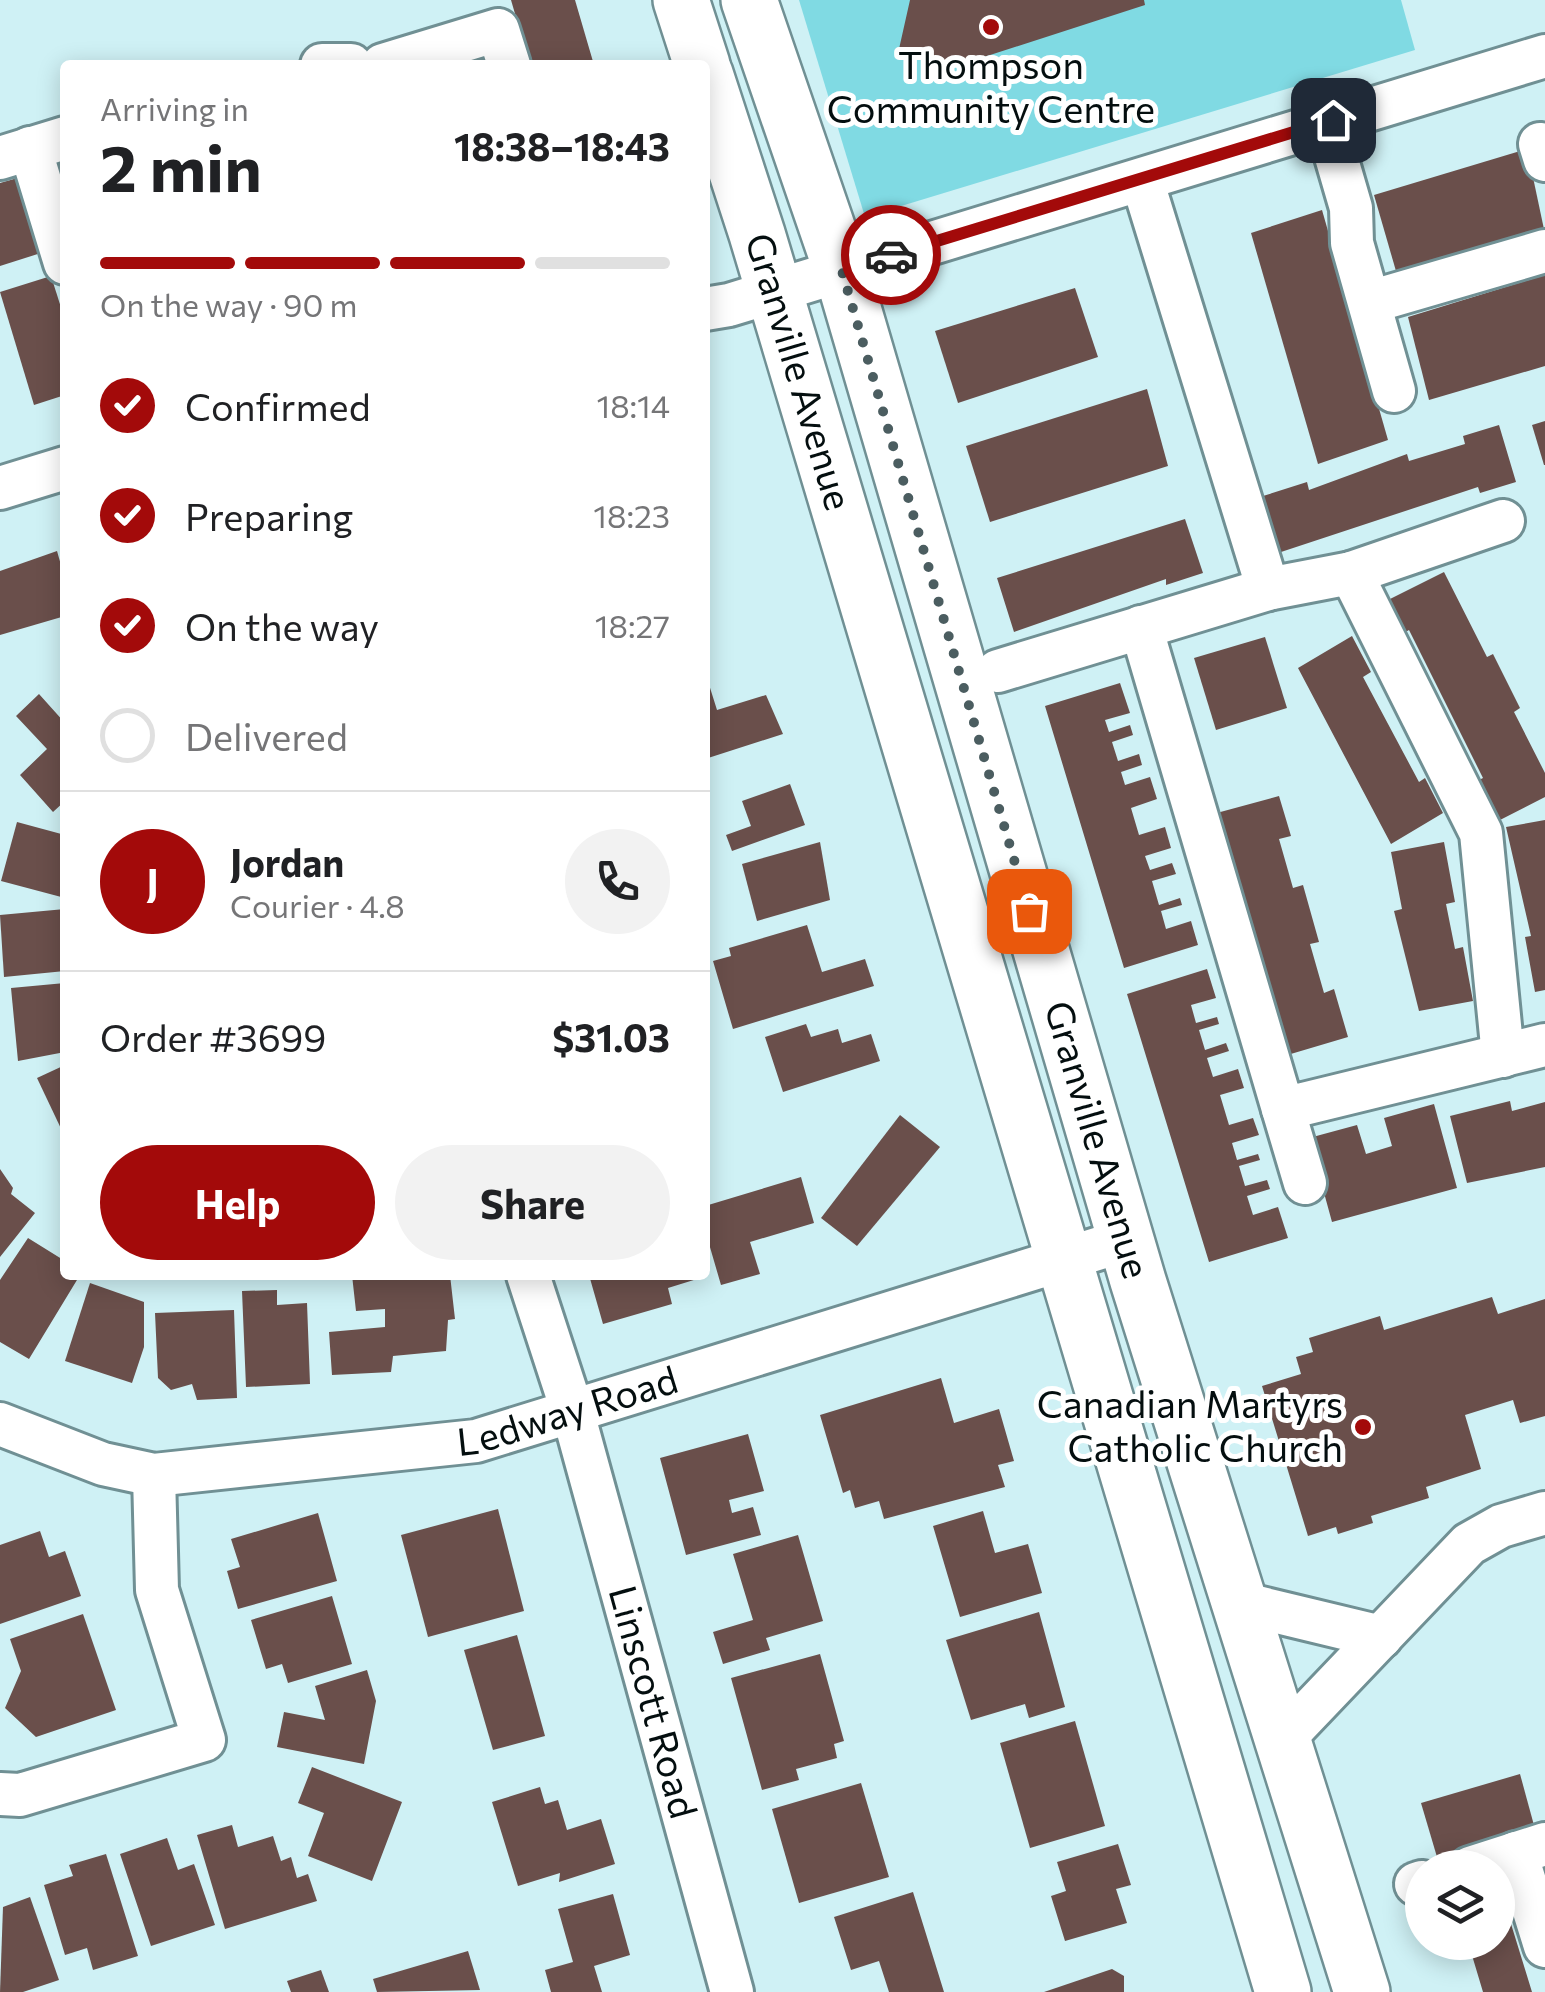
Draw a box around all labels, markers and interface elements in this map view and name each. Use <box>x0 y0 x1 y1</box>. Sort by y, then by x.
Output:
marker: Thompson Community Centre <box>980 16 1002 38</box>
place label: Thompson Community Centre <box>827 40 1155 131</box>
pin <box>1291 78 1376 163</box>
text: Arriving in <box>100 88 249 128</box>
icon: home <box>1306 93 1361 148</box>
text: 18:38–18:43 <box>454 122 670 169</box>
text: 2 min <box>100 126 262 205</box>
courier <box>841 205 941 305</box>
street label: Granville Avenue <box>737 227 864 515</box>
icon: car <box>864 228 919 283</box>
text: On the way · 90 m <box>100 284 357 324</box>
icon: check <box>100 378 155 433</box>
text: Confirmed <box>185 382 371 429</box>
text: 18:14 <box>596 385 670 425</box>
icon: check <box>100 488 155 543</box>
text: Preparing <box>185 492 353 539</box>
text: 18:23 <box>593 495 670 535</box>
icon: check <box>100 598 155 653</box>
text: On the way <box>185 602 379 649</box>
text: 18:27 <box>595 605 670 645</box>
text: Delivered <box>185 712 348 759</box>
button: phone <box>565 829 670 934</box>
text: Jordan <box>230 838 344 885</box>
text: J <box>146 858 159 905</box>
pin <box>987 869 1072 954</box>
icon: bag <box>1002 884 1057 939</box>
text: Courier · 4.8 <box>230 885 405 925</box>
street label: Granville Avenue <box>1036 995 1162 1283</box>
text: Order #3699 <box>100 1013 326 1060</box>
text: $31.03 <box>552 1013 670 1060</box>
button: Help <box>100 1145 375 1260</box>
button: Share <box>395 1145 670 1260</box>
street label: Ledway Road <box>454 1354 683 1464</box>
place label: Canadian Martyrs Catholic Church <box>1037 1379 1343 1470</box>
marker: Canadian Martyrs Catholic Church <box>1352 1416 1374 1438</box>
street label: Linscott Road <box>600 1580 709 1823</box>
map controls <box>1405 1850 1515 1960</box>
button: layers <box>1405 1850 1515 1960</box>

